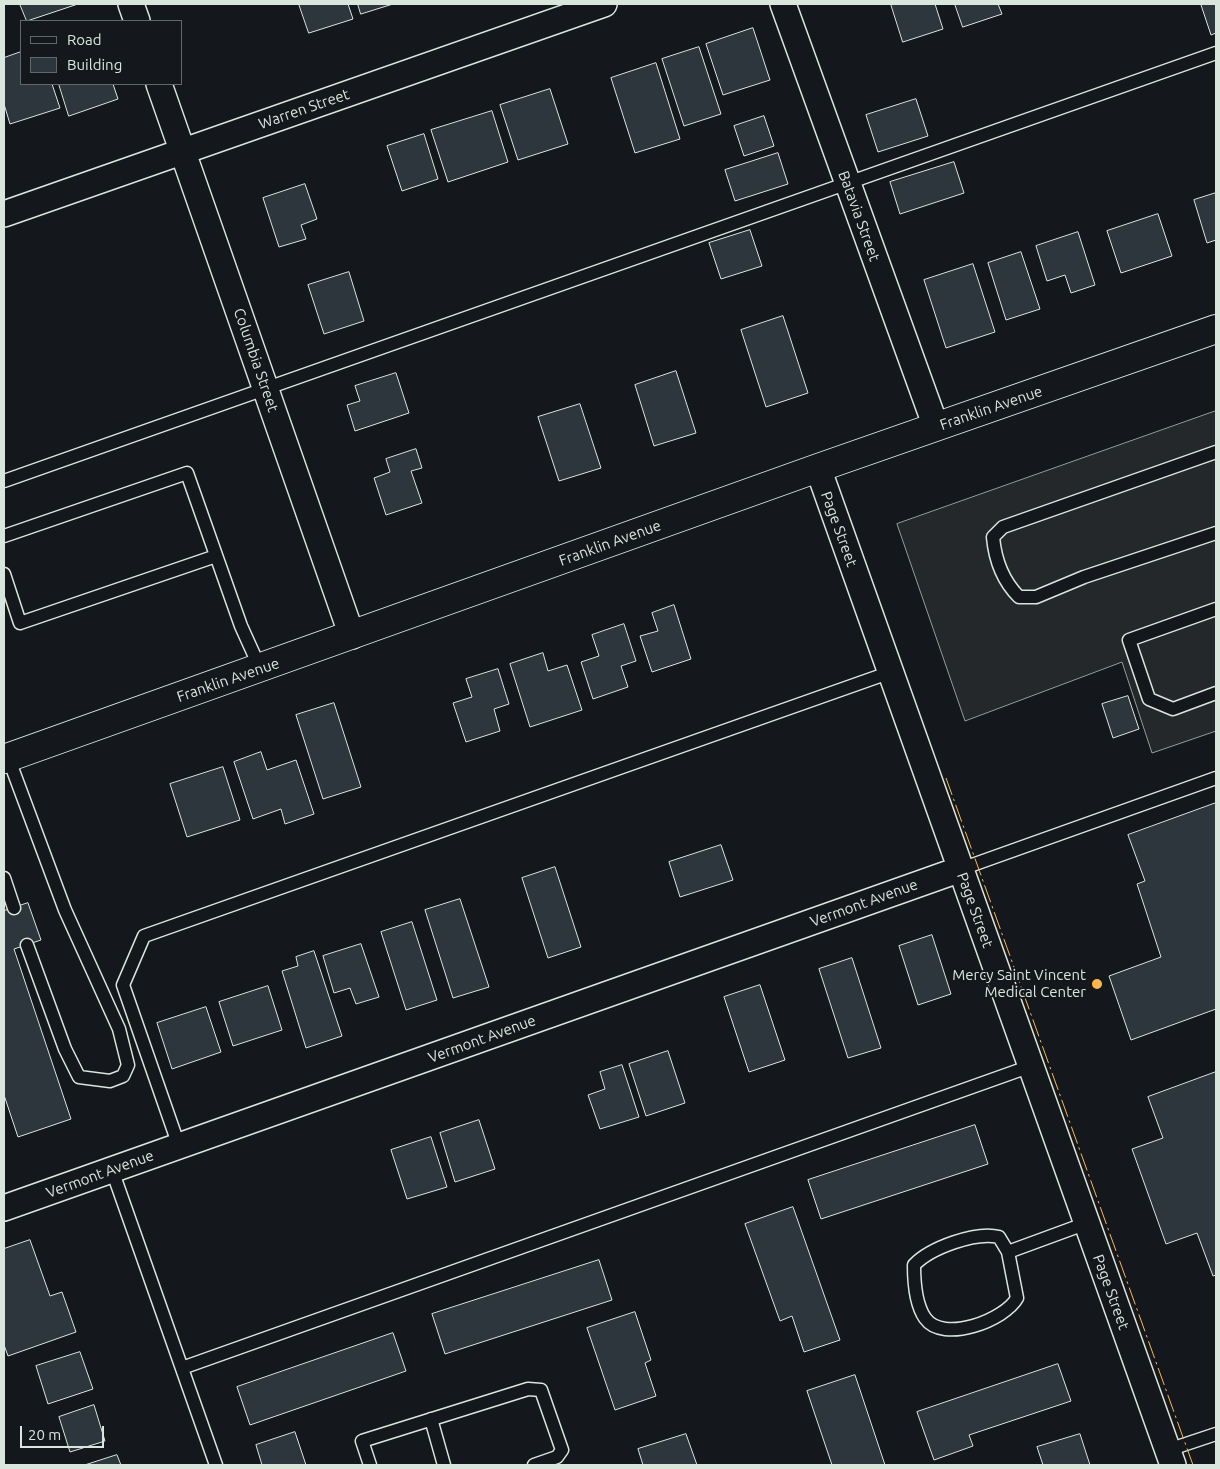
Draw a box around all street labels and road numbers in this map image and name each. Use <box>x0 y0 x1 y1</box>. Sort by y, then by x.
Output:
street label: Warren Street <box>256 85 352 133</box>
street label: Batavia Street <box>834 168 884 264</box>
street label: Columbia Street <box>230 306 282 414</box>
street label: Franklin Avenue <box>937 382 1045 434</box>
street label: Page Street <box>817 489 861 569</box>
street label: Franklin Avenue <box>557 516 663 570</box>
street label: Franklin Avenue <box>174 654 282 706</box>
street label: Page Street <box>953 870 997 950</box>
street label: Vermont Avenue <box>808 875 920 931</box>
street label: Vermont Avenue <box>426 1011 538 1067</box>
street label: Vermont Avenue <box>44 1146 156 1202</box>
street label: Page Street <box>1089 1252 1133 1332</box>

